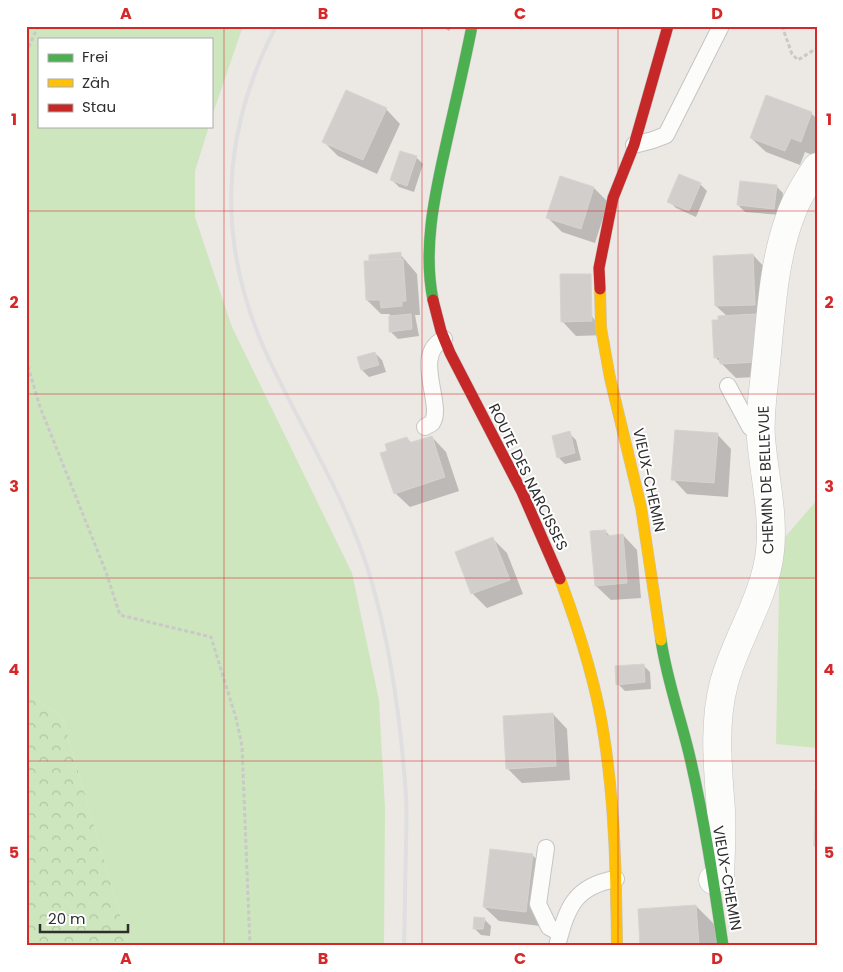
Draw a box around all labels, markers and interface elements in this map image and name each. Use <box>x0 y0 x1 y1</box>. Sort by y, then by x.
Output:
text: A <box>120 2 132 25</box>
text: B <box>318 2 328 25</box>
text: C <box>514 2 526 25</box>
text: D <box>711 2 723 25</box>
legend <box>38 38 212 128</box>
text: Frei <box>82 46 108 67</box>
text: Zäh <box>82 72 110 93</box>
text: Stau <box>82 96 116 117</box>
text: 1 <box>11 108 17 131</box>
text: 1 <box>826 108 832 131</box>
text: 2 <box>9 291 19 314</box>
text: 2 <box>824 291 834 314</box>
street label: ROUTE DES NARCISSES <box>484 400 573 554</box>
street label: CHEMIN DE BELLEVUE <box>752 405 779 555</box>
street label: VIEUX-CHEMIN <box>628 426 671 534</box>
text: 3 <box>9 475 19 498</box>
text: 3 <box>824 475 834 498</box>
text: 4 <box>9 658 20 681</box>
text: 4 <box>824 658 835 681</box>
street label: VIEUX-CHEMIN <box>708 824 747 932</box>
text: 5 <box>9 841 19 864</box>
text: 5 <box>824 841 834 864</box>
scale bar <box>40 902 128 934</box>
text: 20 m <box>48 908 86 929</box>
text: A <box>120 947 132 970</box>
text: B <box>318 947 328 970</box>
text: C <box>514 947 526 970</box>
text: D <box>711 947 723 970</box>

